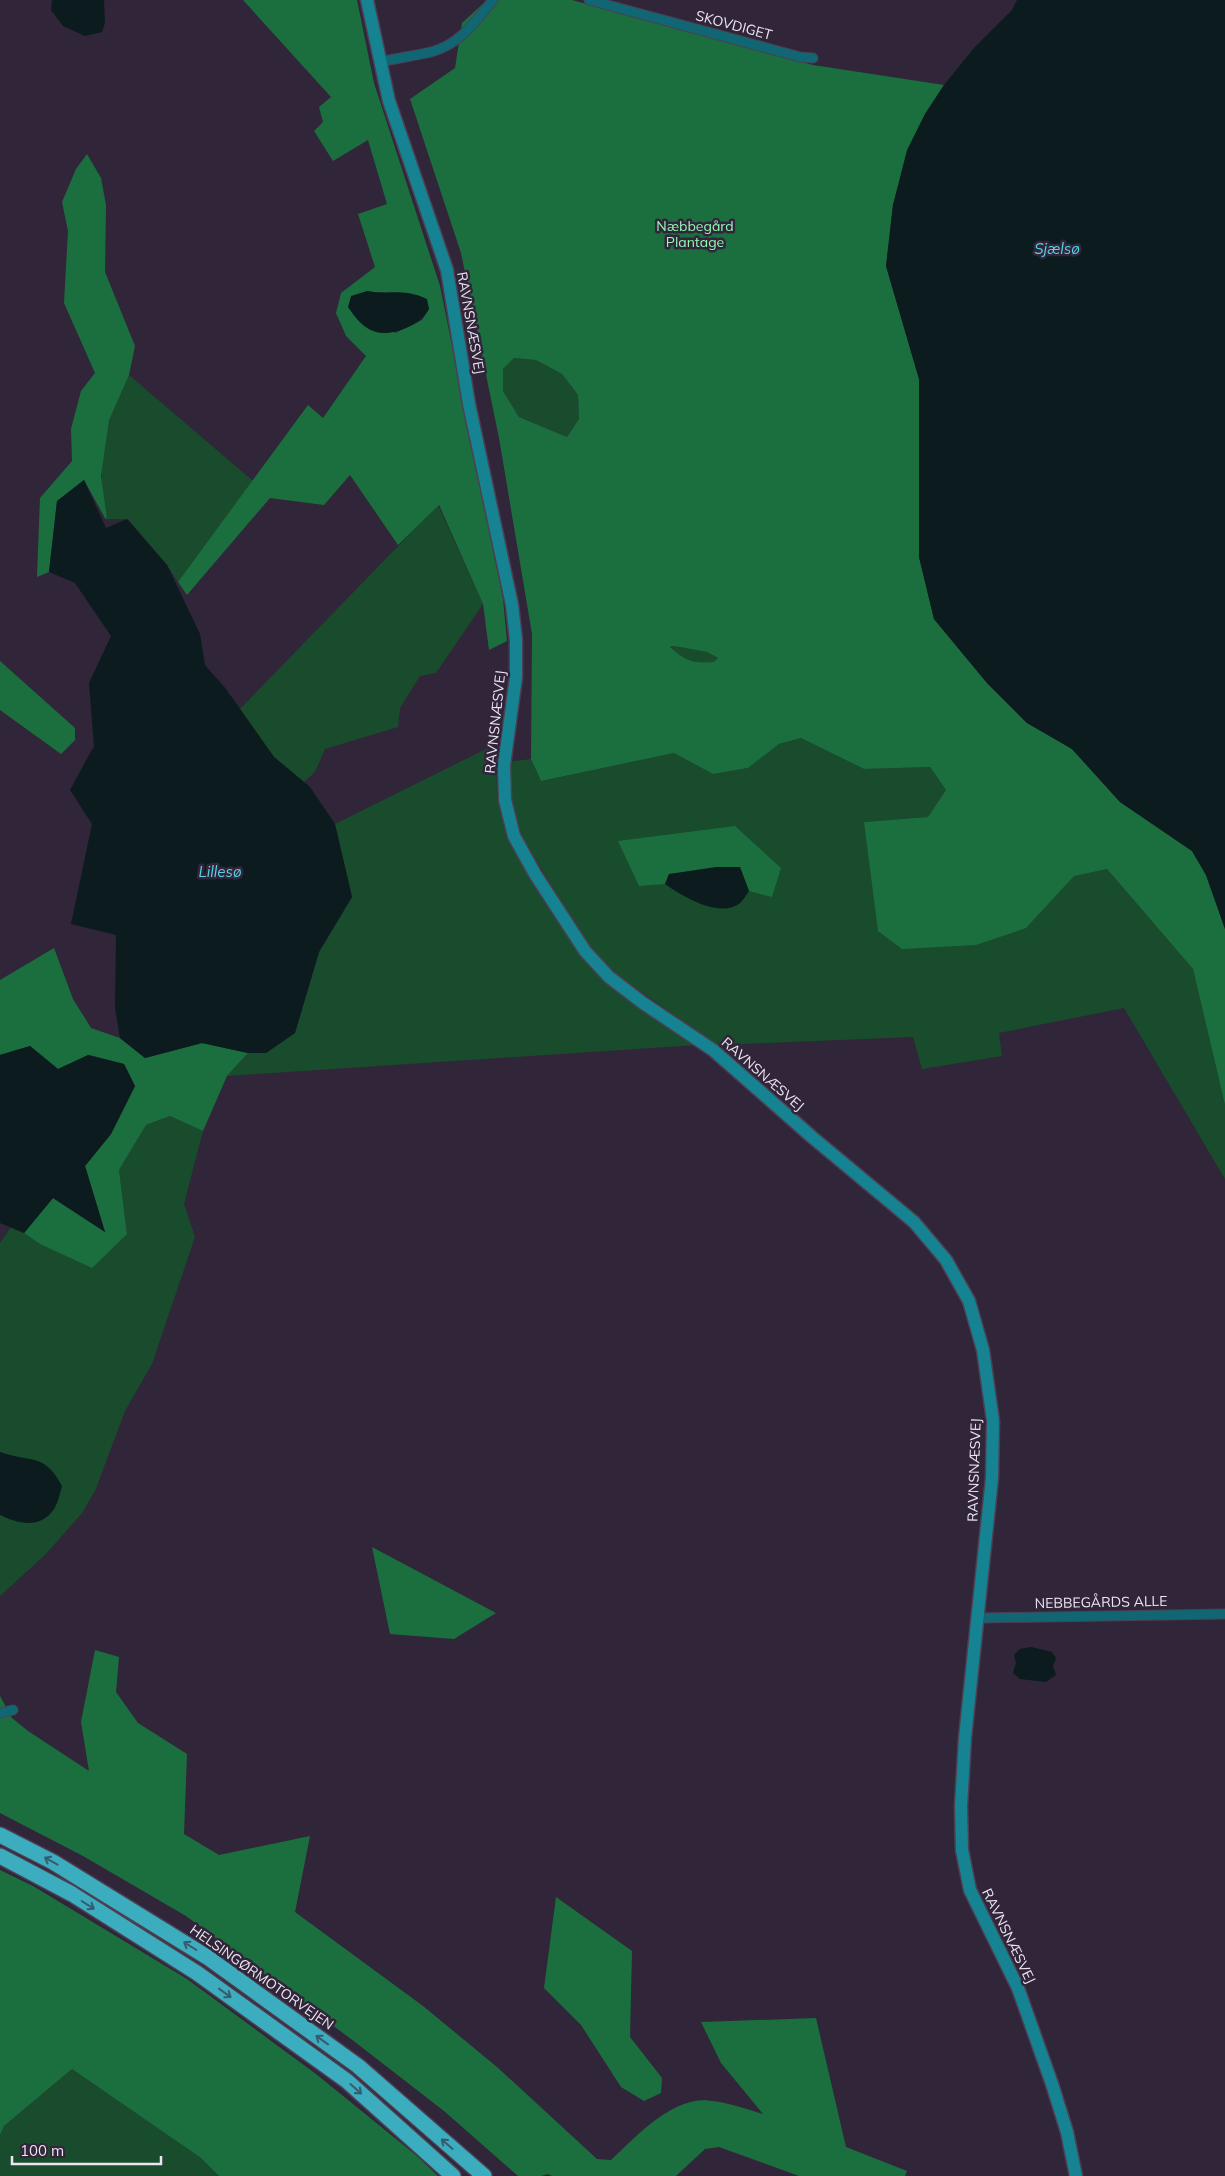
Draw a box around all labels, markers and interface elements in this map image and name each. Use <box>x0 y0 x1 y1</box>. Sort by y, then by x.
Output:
street label: SKOVDIGET <box>694 6 775 44</box>
park label: Næbbegård Plantage <box>656 217 734 251</box>
water label: Sjælsø <box>1034 239 1080 258</box>
street label: RAVNSNÆSVEJ <box>453 270 489 376</box>
street label: RAVNSNÆSVEJ <box>481 670 509 774</box>
water label: Lillesø <box>198 862 242 881</box>
street label: RAVNSNÆSVEJ <box>718 1033 808 1115</box>
street label: RAVNSNÆSVEJ <box>963 1418 985 1522</box>
street label: NEBBEGÅRDS ALLE <box>1034 1592 1168 1612</box>
one-way arrow <box>44 1856 59 1866</box>
street label: RAVNSNÆSVEJ <box>978 1885 1040 1987</box>
one-way arrow <box>81 1900 95 1910</box>
street label: HELSINGØRMOTORVEJEN <box>187 1920 337 2034</box>
one-way arrow <box>183 1940 197 1950</box>
one-way arrow <box>218 1988 232 1998</box>
one-way arrow <box>315 2035 329 2045</box>
one-way arrow <box>350 2083 363 2095</box>
scale bar <box>12 2134 161 2166</box>
one-way arrow <box>441 2139 454 2150</box>
text: 100 m <box>20 2141 64 2160</box>

